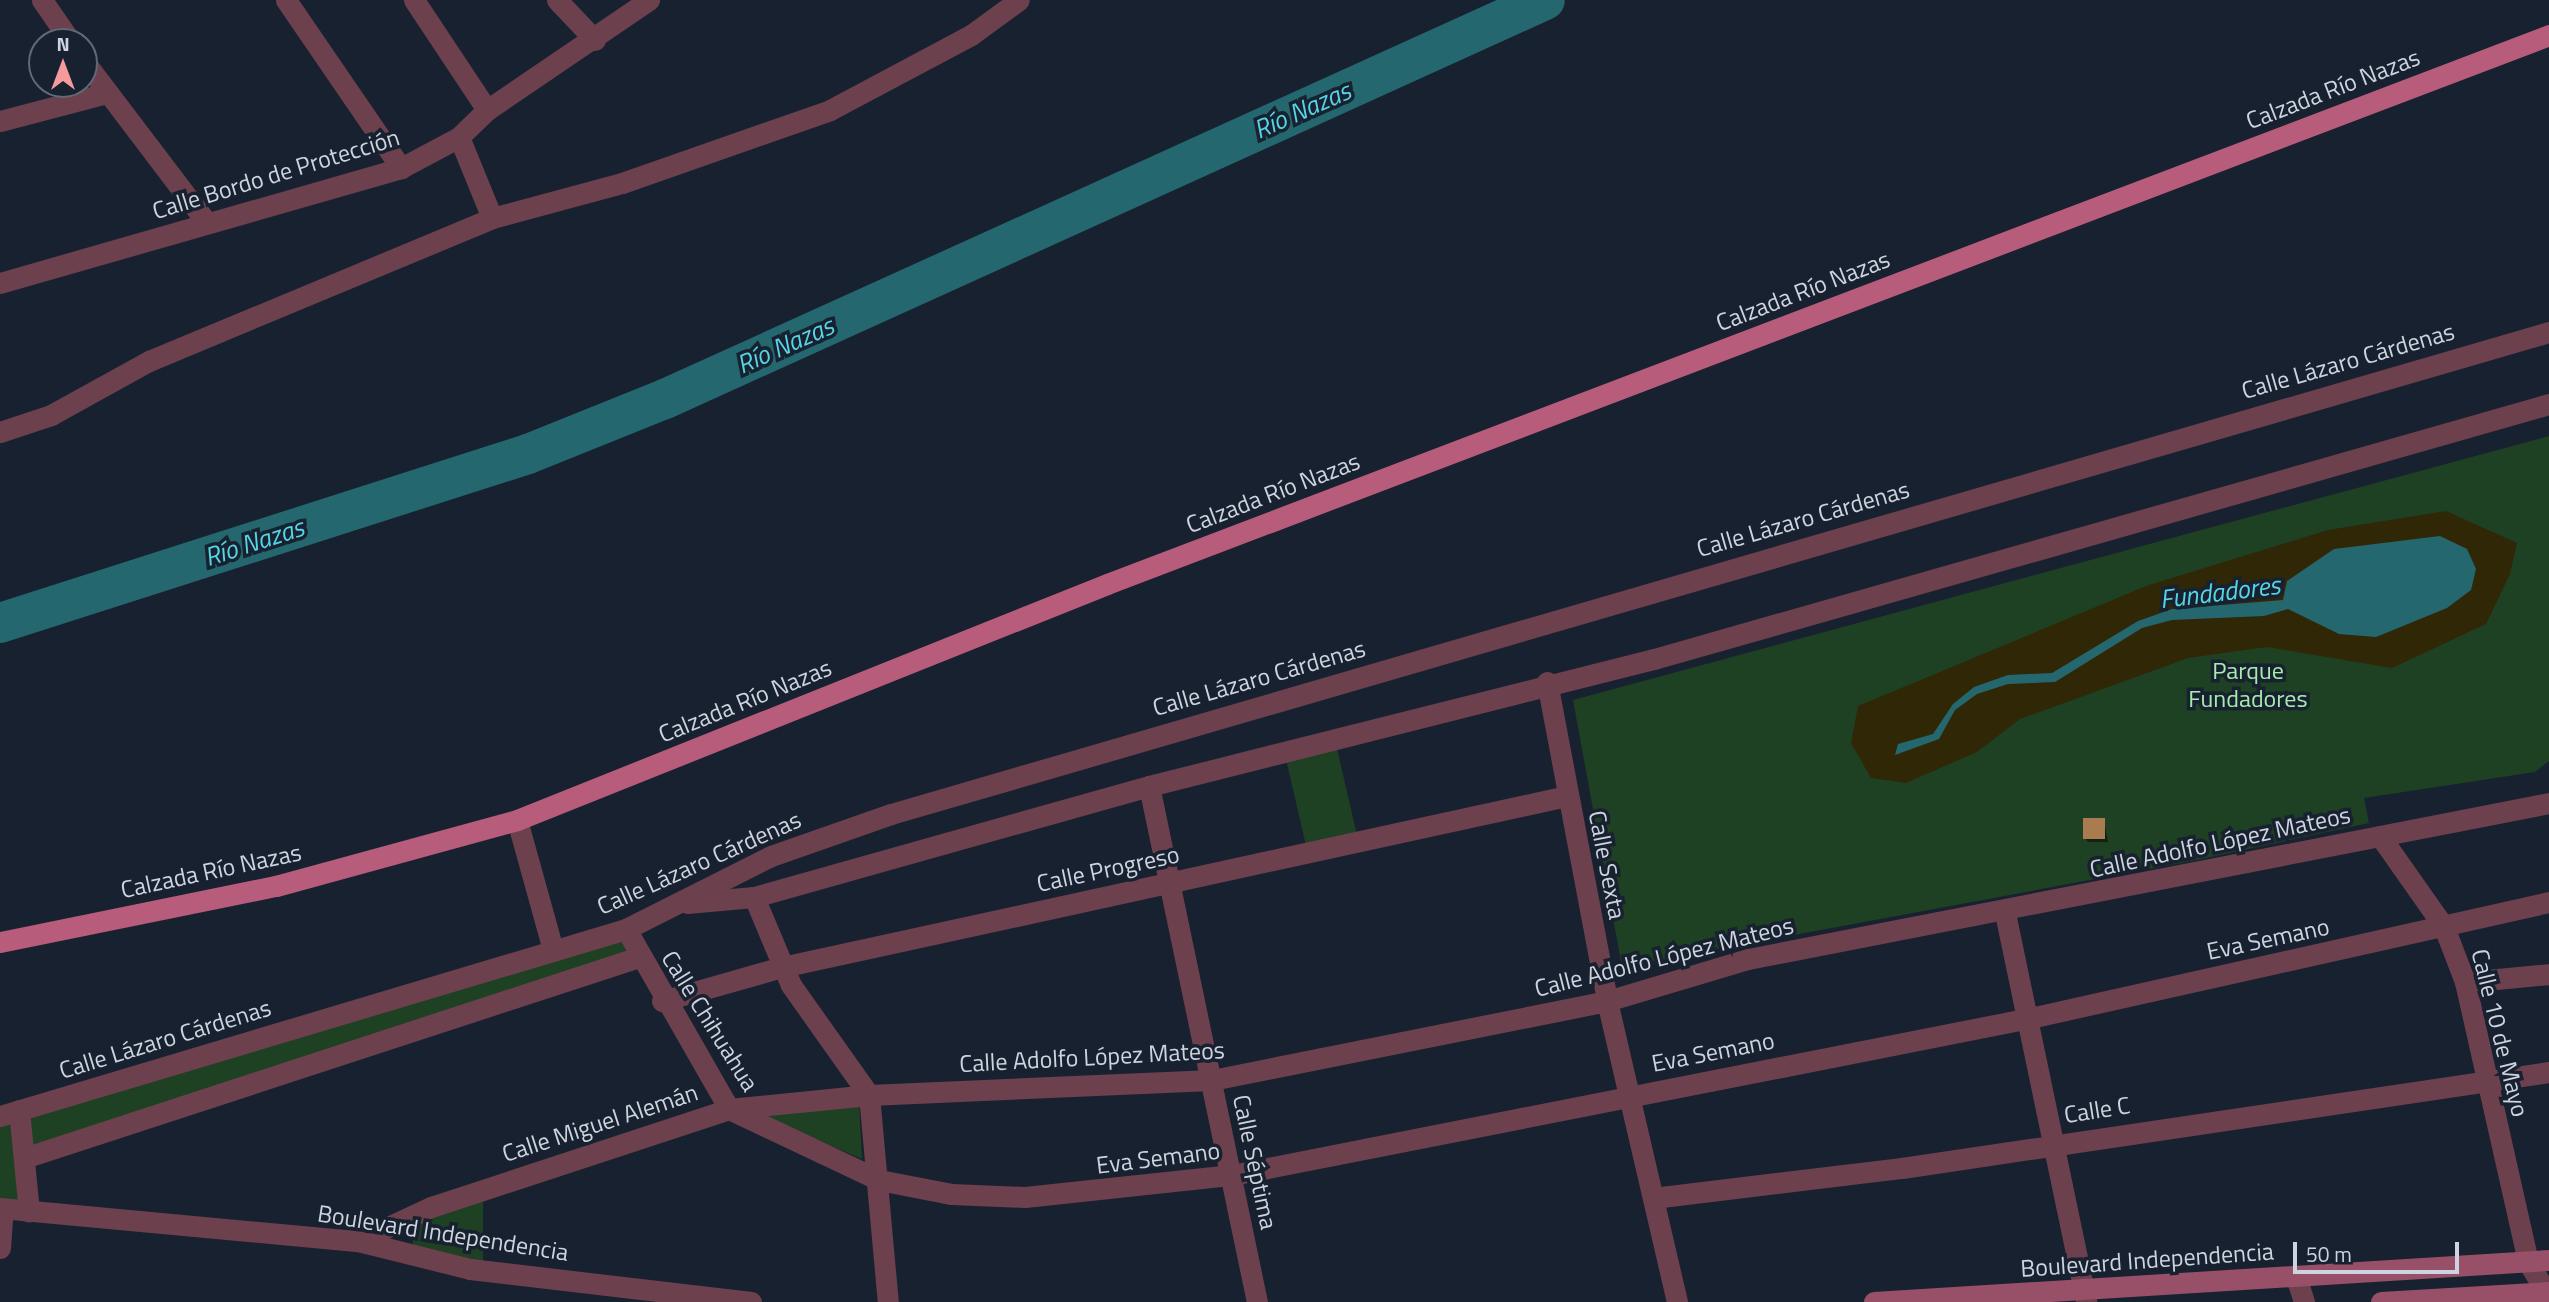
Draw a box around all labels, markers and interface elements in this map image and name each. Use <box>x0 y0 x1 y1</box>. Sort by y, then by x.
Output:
north arrow <box>28 28 98 98</box>
text: N <box>56 29 70 58</box>
street label: Calzada Río Nazas <box>2242 43 2424 135</box>
water label: Río Nazas <box>1249 75 1355 145</box>
street label: Calle Bordo de Protección <box>149 123 403 225</box>
street label: Calzada Río Nazas <box>1712 245 1894 337</box>
water label: Río Nazas <box>732 310 838 380</box>
street label: Calle Lázaro Cárdenas <box>2238 317 2458 405</box>
street label: Calzada Río Nazas <box>1182 447 1364 539</box>
street label: Calle Lázaro Cárdenas <box>1693 475 1913 563</box>
water label: Río Nazas <box>200 511 308 573</box>
water label: Fundadores <box>2158 569 2282 615</box>
street label: Calle Lázaro Cárdenas <box>1149 634 1369 722</box>
street label: Calzada Río Nazas <box>654 653 836 749</box>
park label: Parque Fundadores <box>2188 657 2308 713</box>
street label: Calle Adolfo López Mateos <box>2087 800 2353 884</box>
street label: Calle Lázaro Cárdenas <box>593 805 805 921</box>
street label: Calle Sexta <box>1582 808 1632 922</box>
street label: Calzada Río Nazas <box>118 838 304 904</box>
street label: Calle Progreso <box>1034 840 1182 898</box>
street label: Calle Adolfo López Mateos <box>1532 911 1796 1003</box>
street label: Eva Semano <box>2204 912 2332 966</box>
street label: Calle Chihuahua <box>655 945 765 1097</box>
street label: Calle 10 de Mayo <box>2465 946 2535 1120</box>
street label: Calle Lázaro Cárdenas <box>56 993 274 1085</box>
street label: Eva Semano <box>1649 1026 1777 1078</box>
street label: Calle Adolfo López Mateos <box>958 1036 1226 1078</box>
street label: Calle Miguel Alemán <box>499 1078 701 1168</box>
street label: Calle C <box>2062 1091 2132 1129</box>
street label: Calle Séptima <box>1227 1092 1283 1232</box>
street label: Eva Semano <box>1094 1136 1222 1180</box>
street label: Boulevard Independencia <box>315 1199 571 1267</box>
scale bar <box>2297 1228 2463 1272</box>
street label: Boulevard Independencia <box>2019 1237 2275 1283</box>
text: 50 m <box>2306 1238 2352 1270</box>

